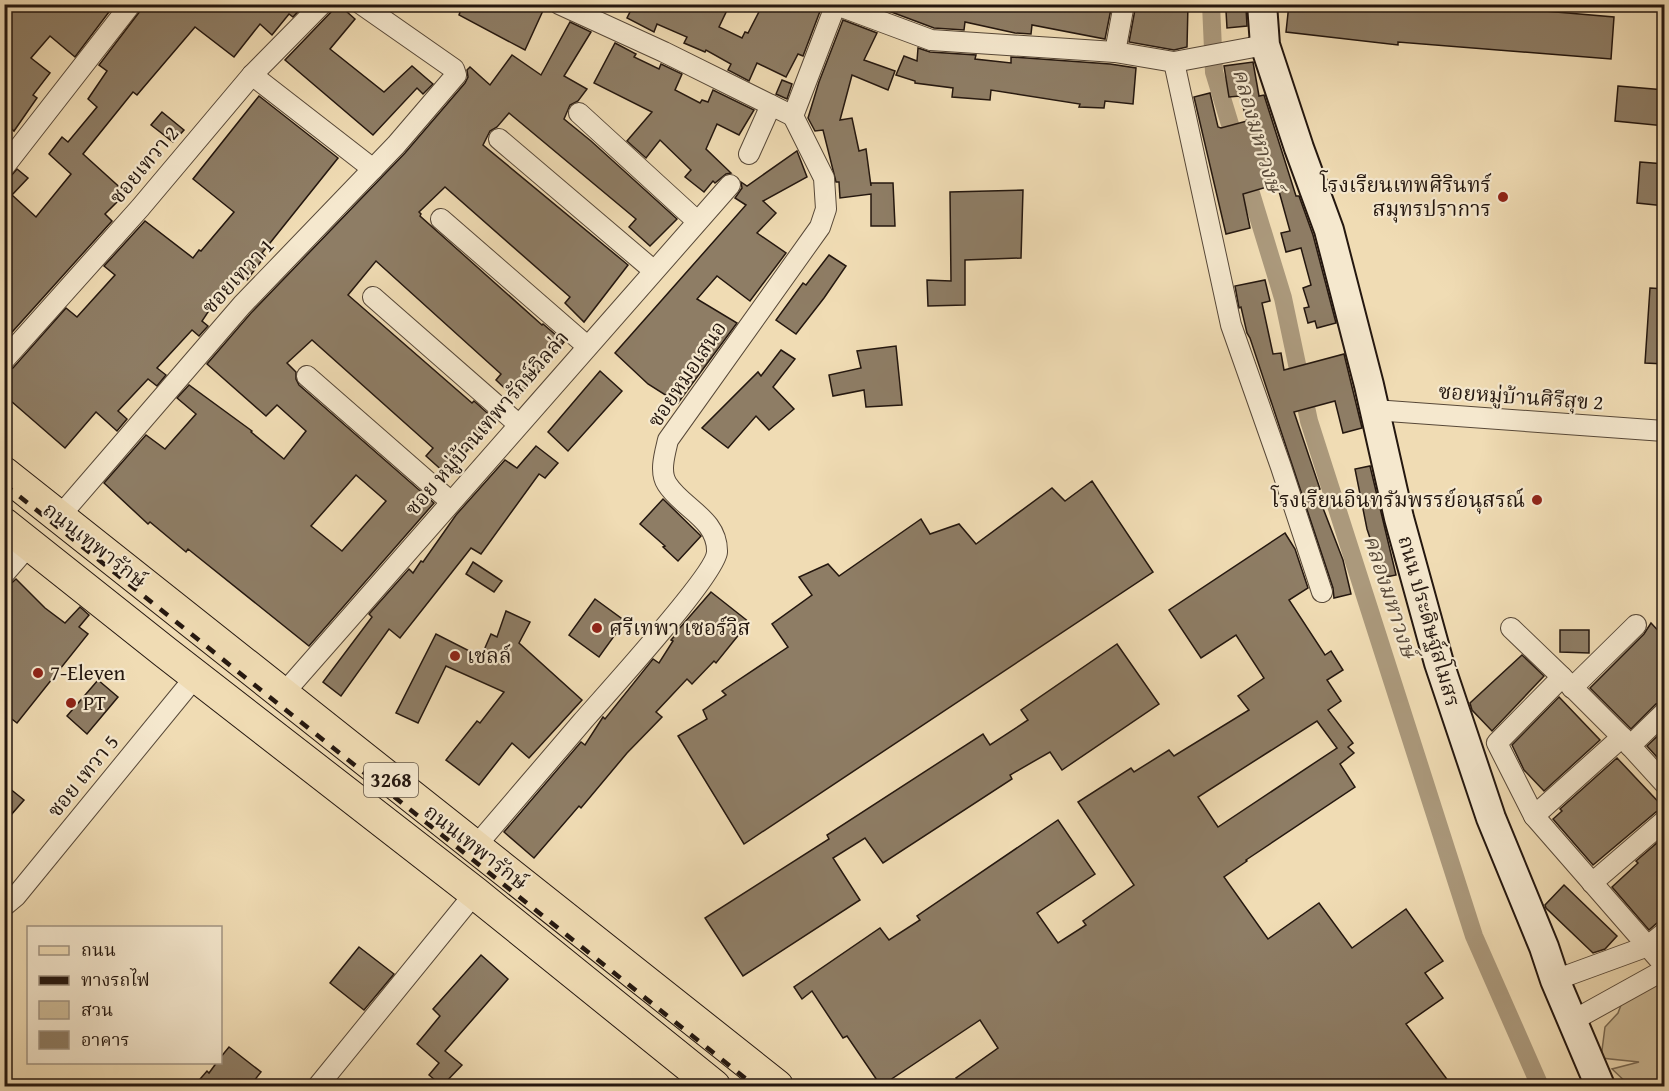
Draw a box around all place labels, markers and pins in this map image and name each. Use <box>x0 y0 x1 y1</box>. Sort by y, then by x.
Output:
place label: โรงเรียนเทพศิรินทร์ สมุทรปราการ <box>1319 169 1492 224</box>
marker: โรงเรียนเทพศิรินทร์ สมุทรปราการ <box>1496 190 1510 204</box>
place label: โรงเรียนอินทรัมพรรย์อนุสรณ์ <box>1270 484 1525 515</box>
marker: โรงเรียนอินทรัมพรรย์อนุสรณ์ <box>1530 493 1544 507</box>
place label: ศรีเทพา เซอร์วิส <box>609 612 750 643</box>
marker: ศรีเทพา เซอร์วิส <box>590 621 604 635</box>
place label: เชลล์ <box>467 640 512 671</box>
marker: เชลล์ <box>448 649 462 663</box>
place label: 7-Eleven <box>50 657 126 688</box>
marker: 7-Eleven <box>31 666 45 680</box>
place label: PT <box>83 687 106 718</box>
marker: PT <box>64 696 78 710</box>

